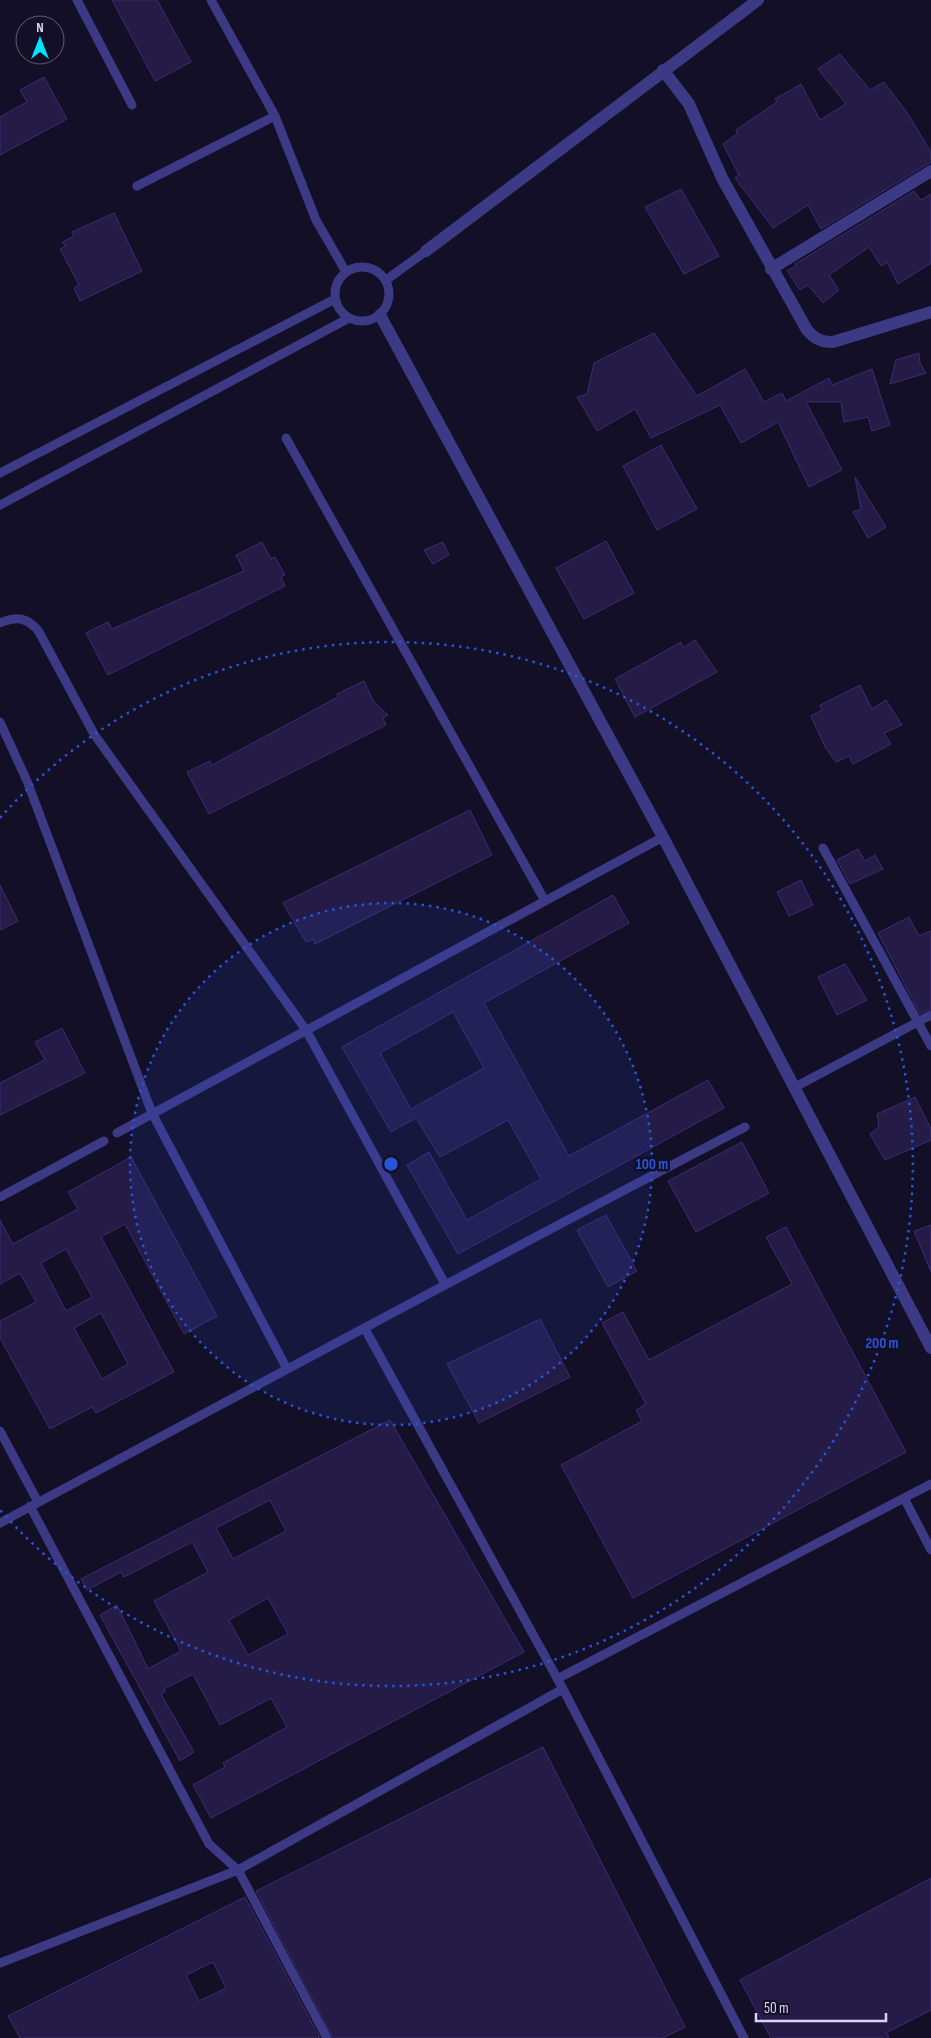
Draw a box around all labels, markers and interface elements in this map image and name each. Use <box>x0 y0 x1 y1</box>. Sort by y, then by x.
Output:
north arrow <box>15 15 65 65</box>
text: N <box>36 19 44 36</box>
centre of rings <box>382 1155 400 1173</box>
text: 100 m <box>636 1155 668 1174</box>
text: 200 m <box>865 1334 899 1353</box>
scale bar <box>756 1990 886 2022</box>
text: 50 m <box>764 1999 789 2018</box>

